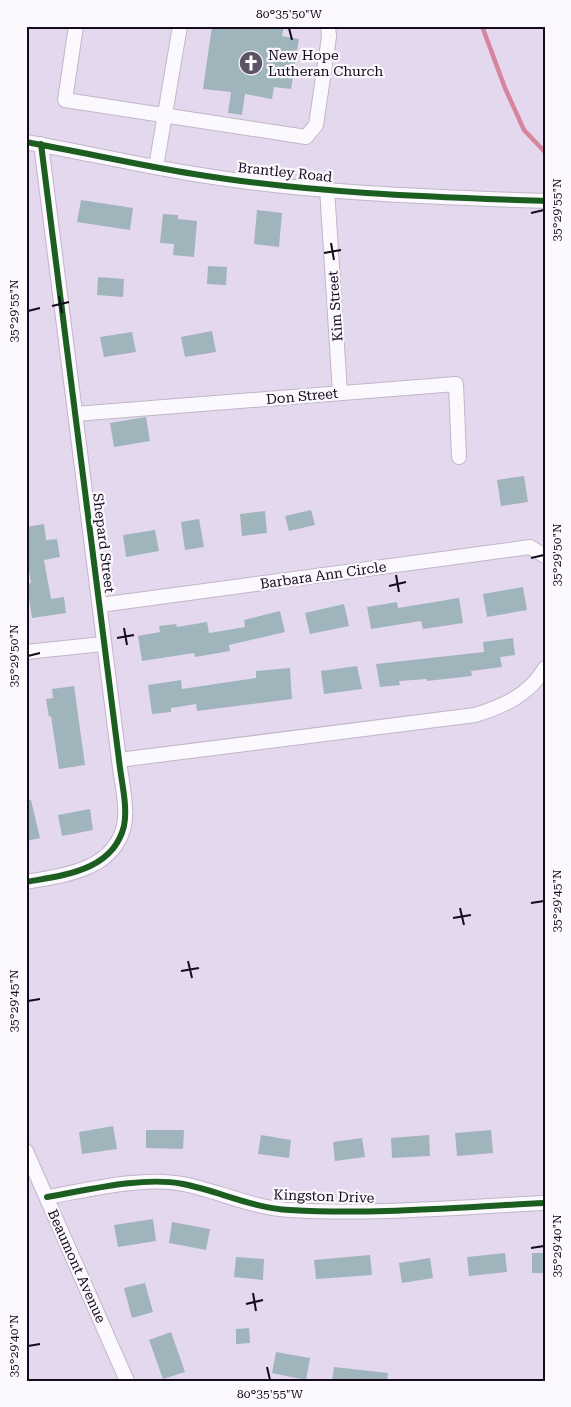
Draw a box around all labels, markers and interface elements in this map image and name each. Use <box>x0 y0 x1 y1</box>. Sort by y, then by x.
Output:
text: 80°35'50"W <box>256 7 323 21</box>
place label: New Hope Lutheran Church <box>268 47 383 79</box>
church icon: New Hope Lutheran Church <box>238 50 264 76</box>
street label: Brantley Road <box>237 159 333 185</box>
text: 35°29'55"N <box>550 178 564 242</box>
street label: Kim Street <box>325 270 345 342</box>
text: 35°29'55"N <box>7 279 21 343</box>
street label: Don Street <box>265 385 339 407</box>
street label: Shepard Street <box>90 492 118 594</box>
text: 35°29'50"N <box>550 523 564 587</box>
street label: Barbara Ann Circle <box>259 558 387 592</box>
text: 35°29'50"N <box>7 624 21 688</box>
text: 35°29'45"N <box>550 869 564 933</box>
text: 35°29'45"N <box>7 969 21 1033</box>
street label: Kingston Drive <box>273 1186 375 1206</box>
street label: Beaumont Avenue <box>45 1207 109 1326</box>
text: 35°29'40"N <box>550 1214 564 1278</box>
text: 35°29'40"N <box>7 1314 21 1378</box>
text: 80°35'55"W <box>237 1387 304 1401</box>

